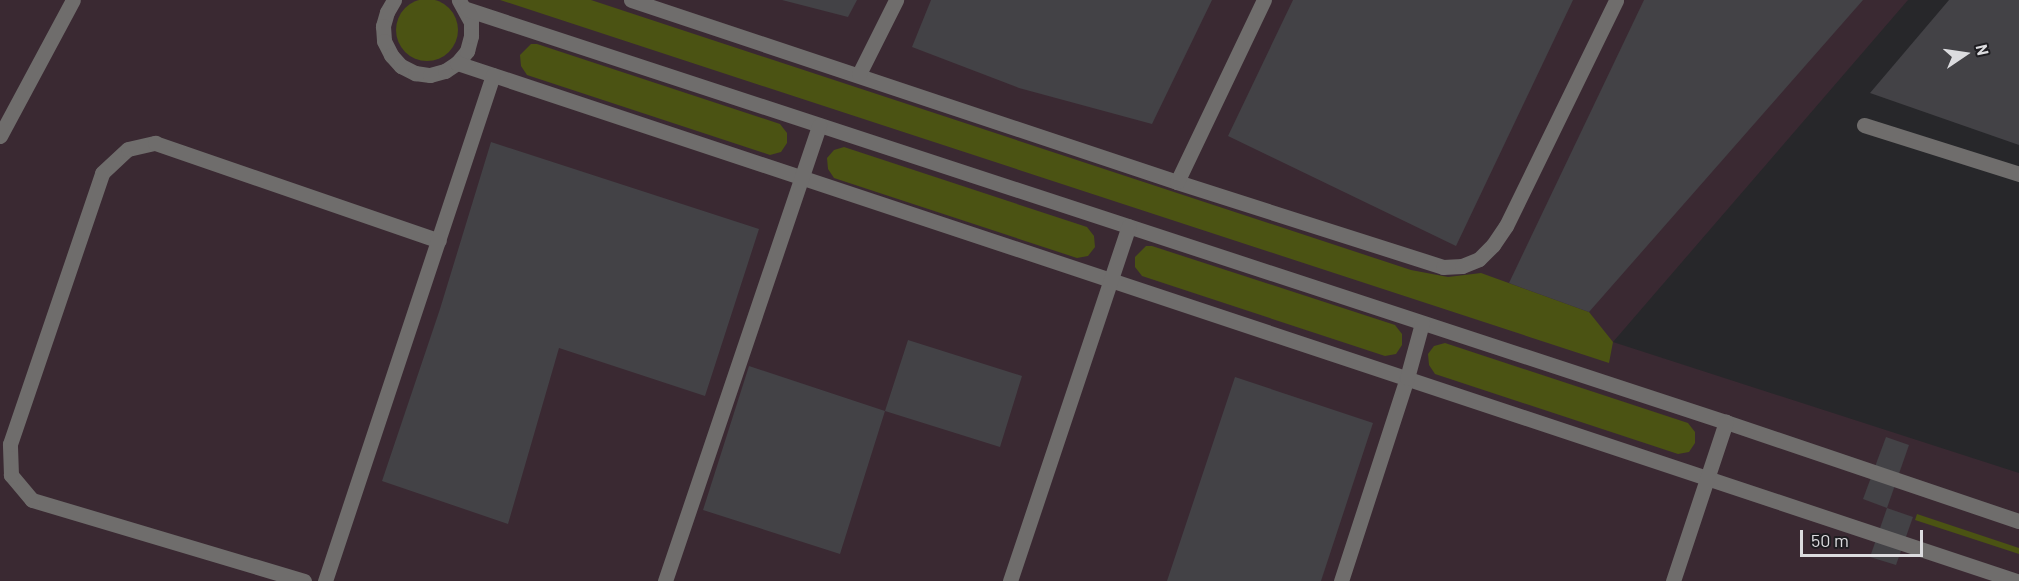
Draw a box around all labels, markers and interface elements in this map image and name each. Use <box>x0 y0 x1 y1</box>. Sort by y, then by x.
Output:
north arrow <box>1935 24 1995 84</box>
text: N <box>1973 43 1993 57</box>
scale bar <box>1803 518 1926 556</box>
text: 50 m <box>1811 529 1849 551</box>

